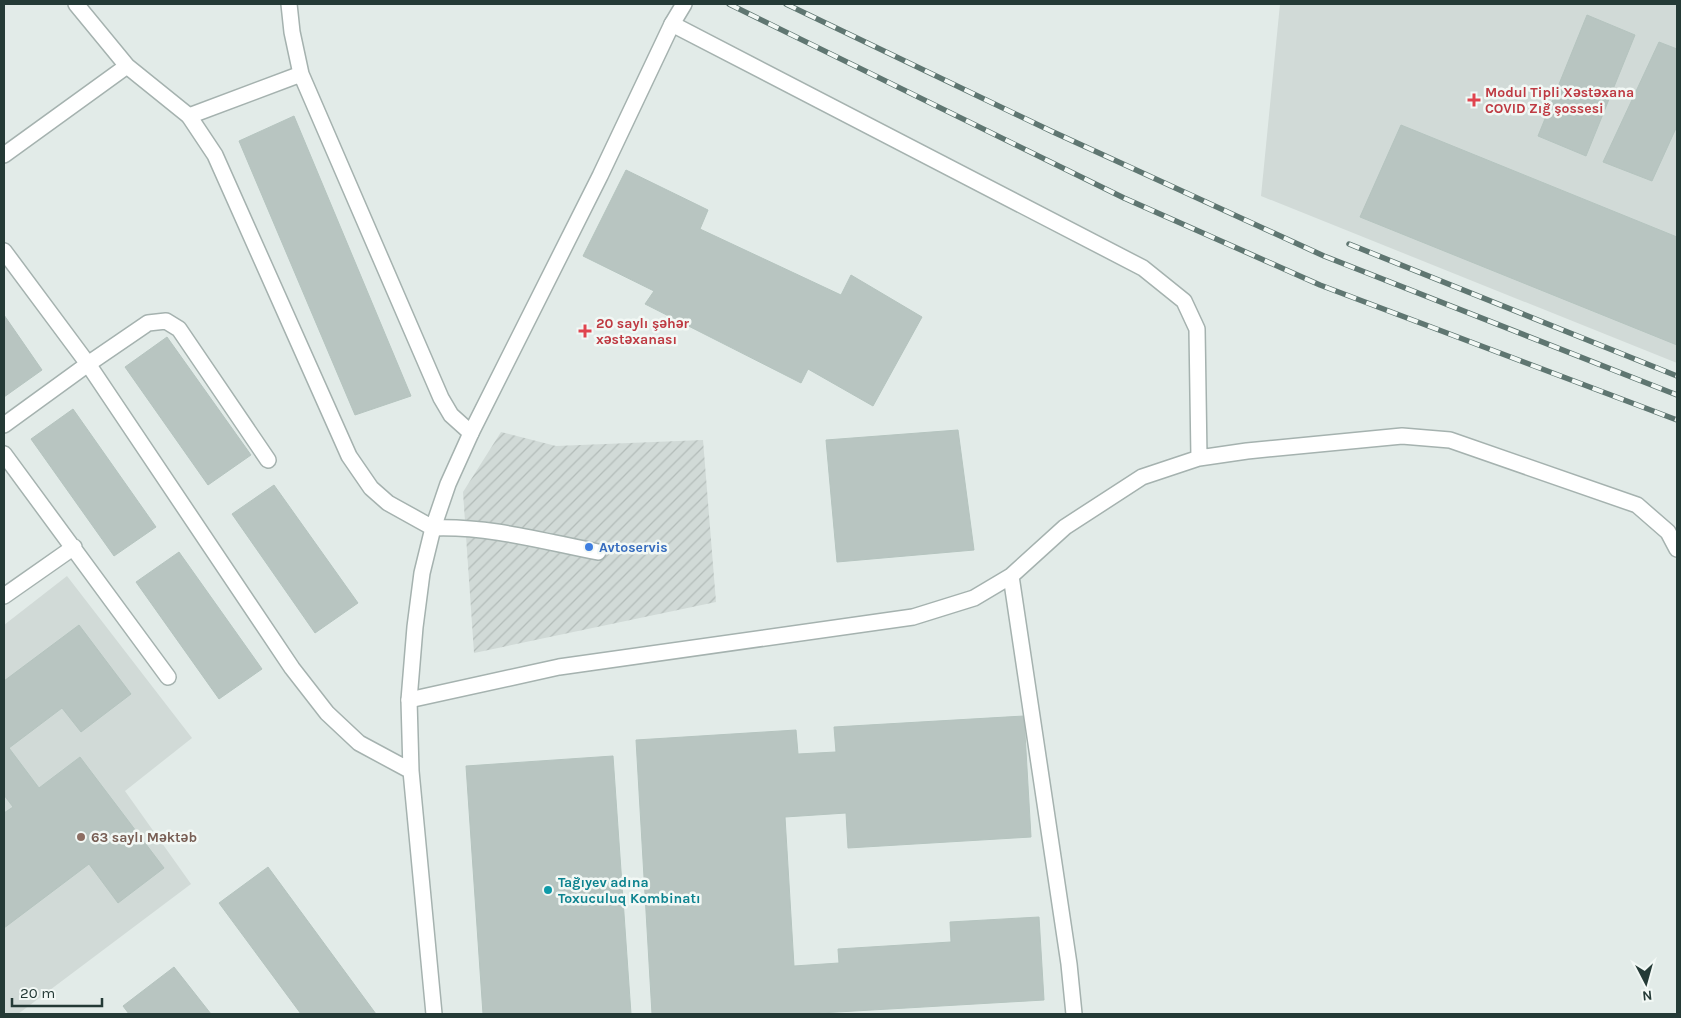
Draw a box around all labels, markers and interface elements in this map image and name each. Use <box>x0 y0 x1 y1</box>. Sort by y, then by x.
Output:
place label: Modul Tipli Xəstəxana COVID Zığ şossesi <box>1485 84 1634 117</box>
marker: Modul Tipli Xəstəxana COVID Zığ şossesi <box>1467 93 1481 107</box>
place label: 20 saylı şəhər xəstəxanası <box>596 315 690 348</box>
marker: 20 saylı şəhər xəstəxanası <box>578 324 592 338</box>
place label: Avtoservis <box>599 539 668 556</box>
marker: Avtoservis <box>583 541 595 553</box>
place label: 63 saylı Məktəb <box>91 829 197 846</box>
marker: 63 saylı Məktəb <box>75 831 87 843</box>
place label: Tağıyev adına Toxuculuq Kombinatı <box>558 874 701 907</box>
marker: Tağıyev adına Toxuculuq Kombinatı <box>542 884 554 896</box>
north arrow <box>1621 958 1671 1008</box>
scale bar <box>12 976 102 1008</box>
text: 20 m <box>20 984 55 1002</box>
text: N <box>1641 986 1653 1004</box>

